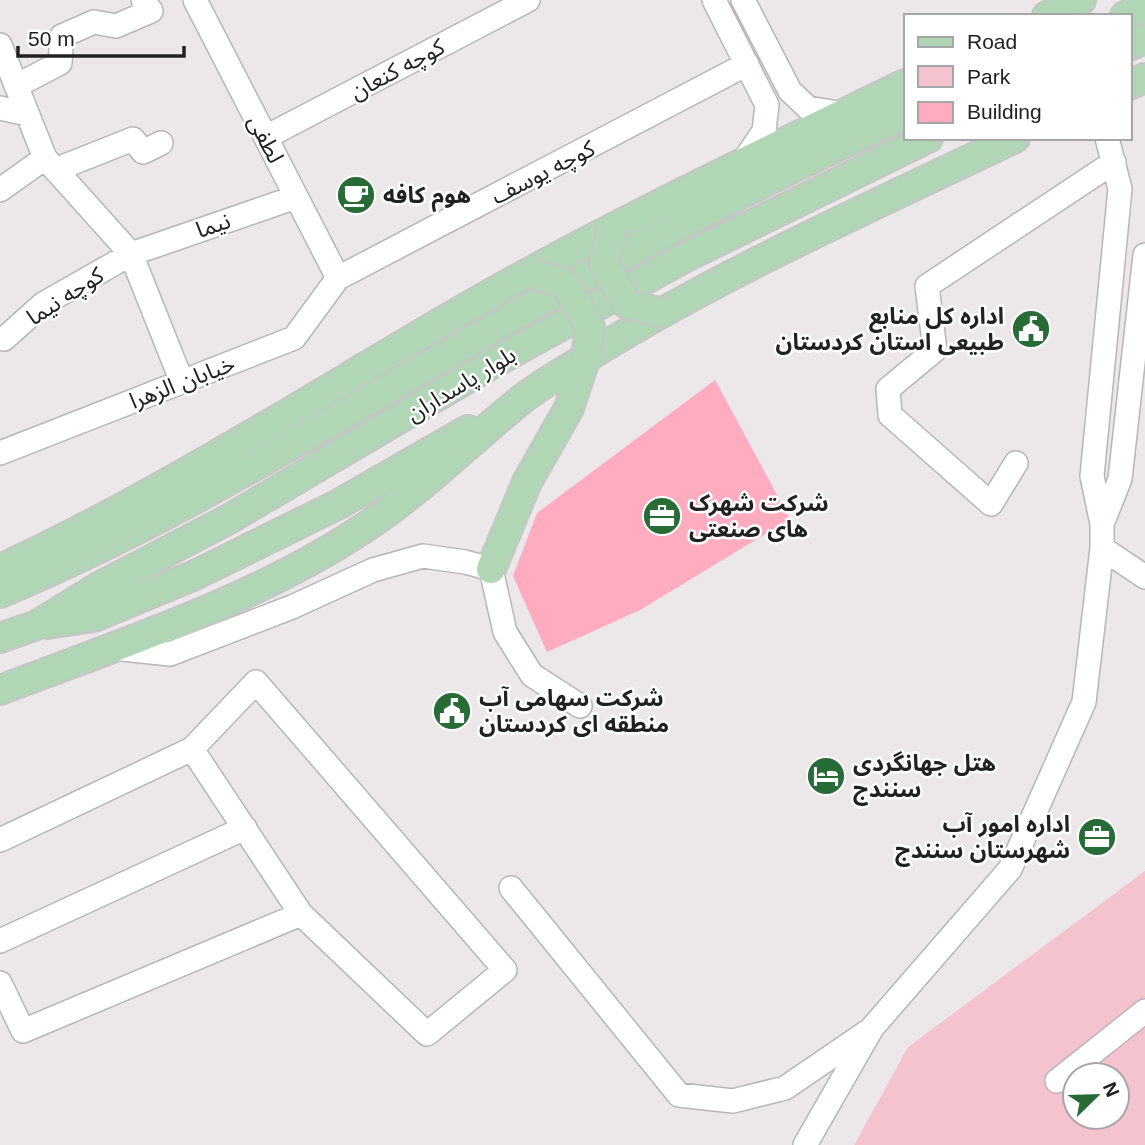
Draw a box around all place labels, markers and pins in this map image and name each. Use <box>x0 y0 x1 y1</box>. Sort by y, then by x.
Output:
cafe icon: هوم کافه <box>335 174 377 216</box>
place label: هوم کافه <box>383 182 471 213</box>
place label: اداره کل منابع طبیعی استان کردستان <box>775 303 1004 356</box>
public building icon: اداره کل منابع طبیعی استان کردستان <box>1010 308 1052 350</box>
place label: شرکت شهرک های صنعتی <box>689 490 829 543</box>
office icon: شرکت شهرک های صنعتی <box>641 495 683 537</box>
place label: شرکت سهامی آب منطقه ای کردستان <box>479 685 669 738</box>
public building icon: شرکت سهامی آب منطقه ای کردستان <box>431 690 473 732</box>
place label: هتل جهانگردی سنندج <box>853 750 996 806</box>
hotel icon: هتل جهانگردی سنندج <box>805 755 847 797</box>
place label: اداره امور آب شهرستان سنندج <box>895 811 1070 867</box>
office icon: اداره امور آب شهرستان سنندج <box>1076 816 1118 858</box>

